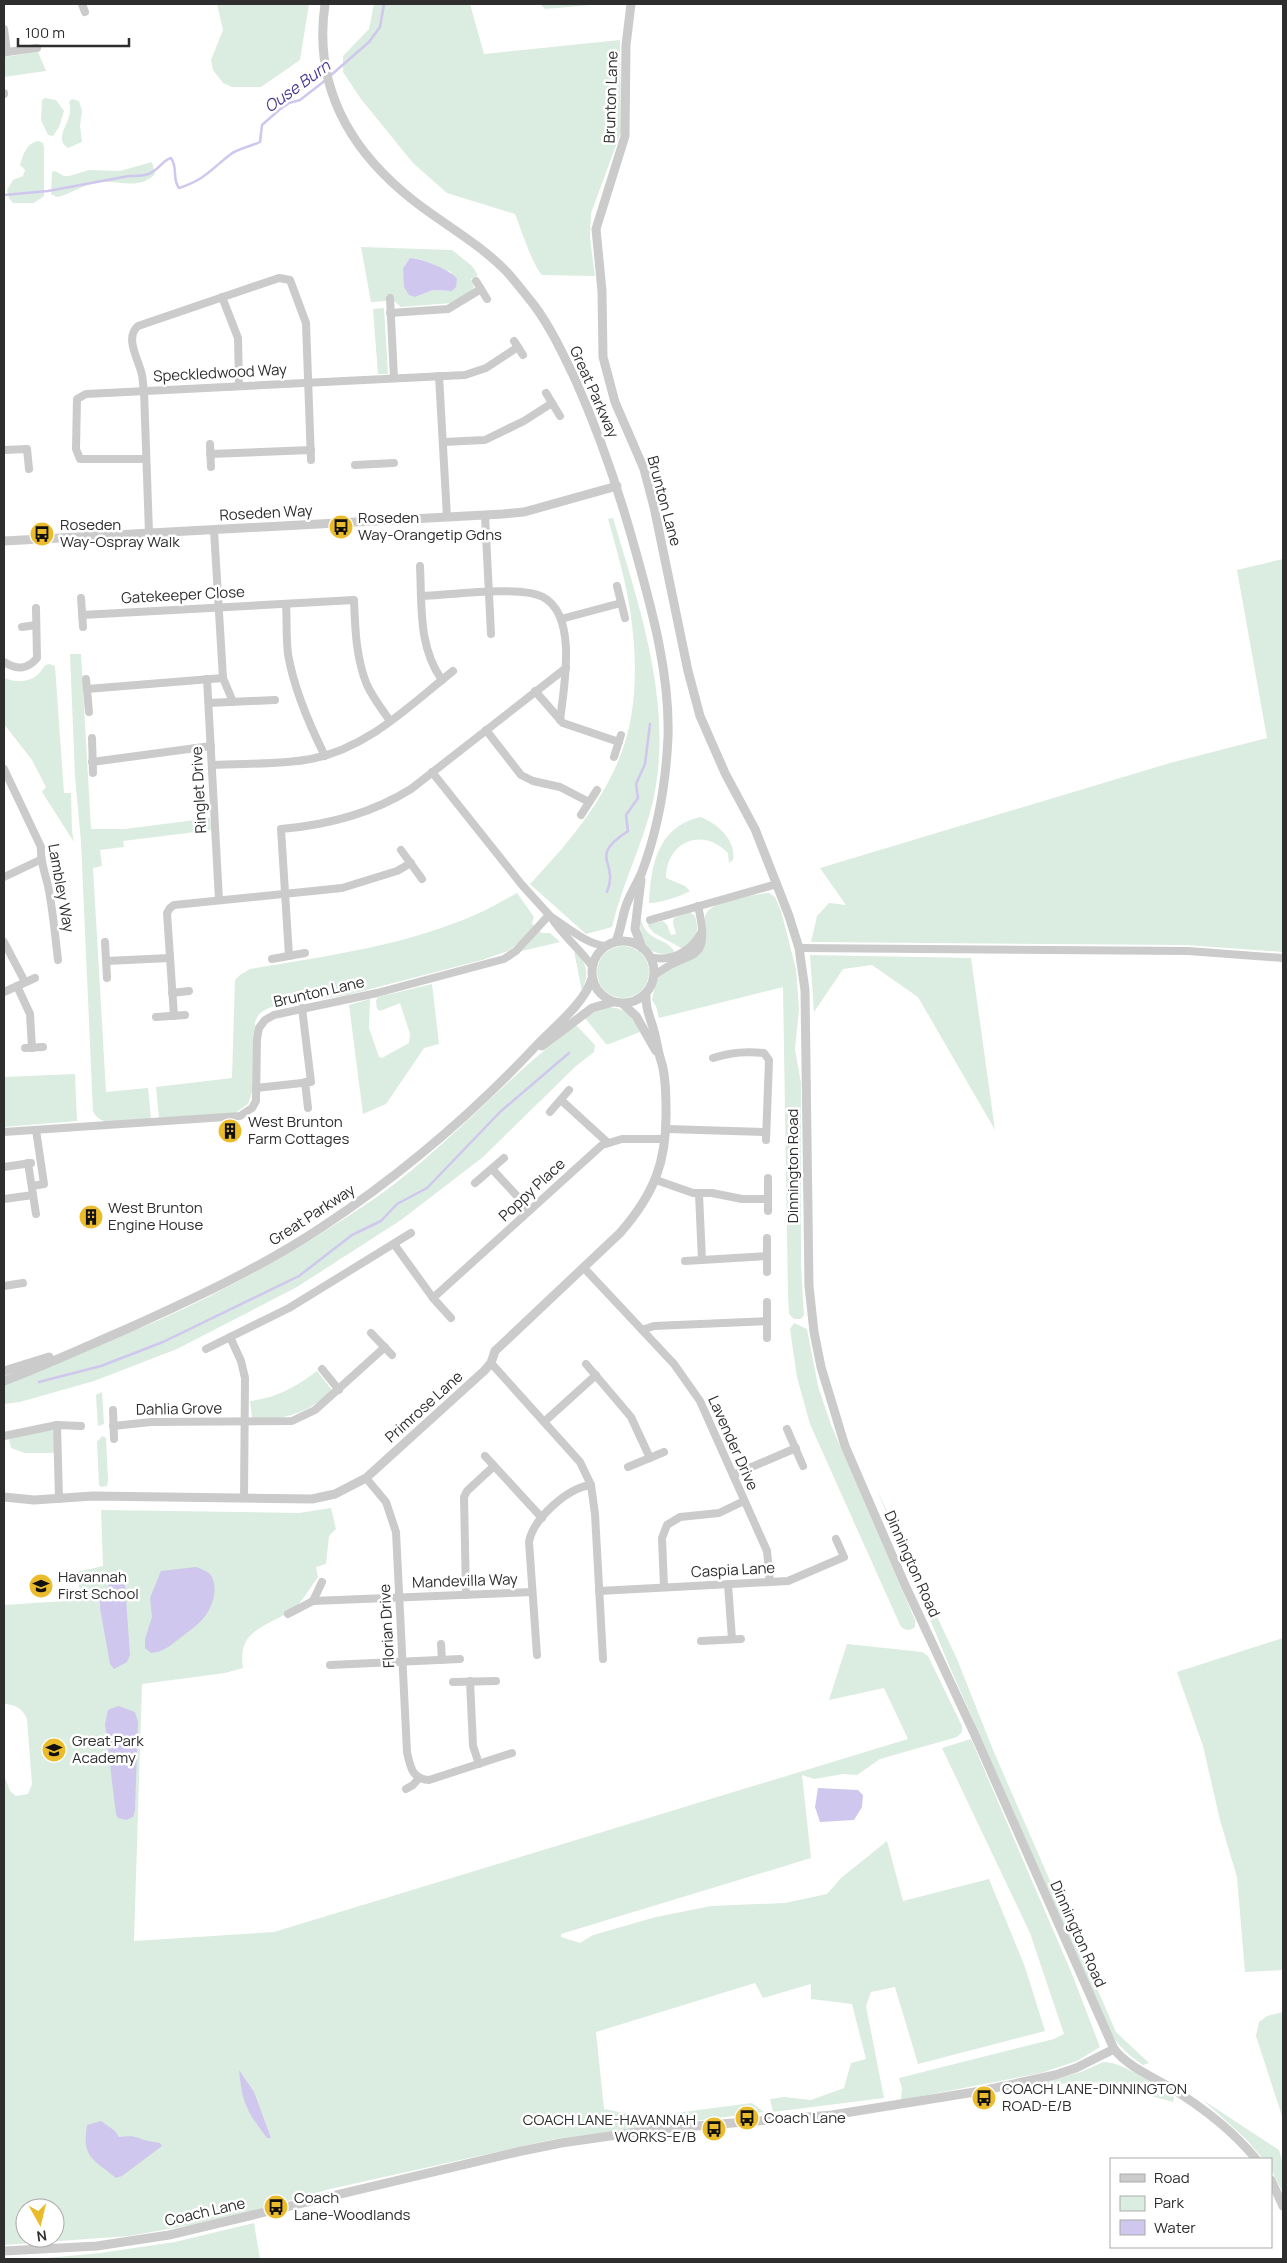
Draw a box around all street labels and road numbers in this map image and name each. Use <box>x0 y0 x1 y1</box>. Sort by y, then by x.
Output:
street label: Brunton Lane <box>598 50 623 144</box>
street label: Great Parkway <box>565 343 624 441</box>
street label: Speckledwood Way <box>153 359 287 386</box>
street label: Brunton Lane <box>642 453 687 549</box>
street label: Roseden Way <box>219 500 313 525</box>
street label: Gatekeeper Close <box>121 581 246 608</box>
street label: Ringlet Drive <box>186 746 211 834</box>
street label: Lambley Way <box>43 842 80 934</box>
street label: Brunton Lane <box>271 971 367 1012</box>
street label: Dinnington Road <box>782 1109 803 1223</box>
street label: Poppy Place <box>494 1153 570 1226</box>
street label: Great Parkway <box>265 1179 359 1250</box>
street label: Primrose Lane <box>380 1366 467 1447</box>
street label: Lavender Drive <box>703 1392 764 1494</box>
street label: Dahlia Grove <box>136 1397 222 1420</box>
street label: Dinnington Road <box>880 1507 945 1620</box>
street label: Caspia Lane <box>690 1557 776 1582</box>
street label: Mandevilla Way <box>412 1568 518 1593</box>
street label: Florian Drive <box>374 1583 399 1669</box>
street label: Dinnington Road <box>1046 1877 1111 1990</box>
street label: Coach Lane <box>163 2192 247 2231</box>

